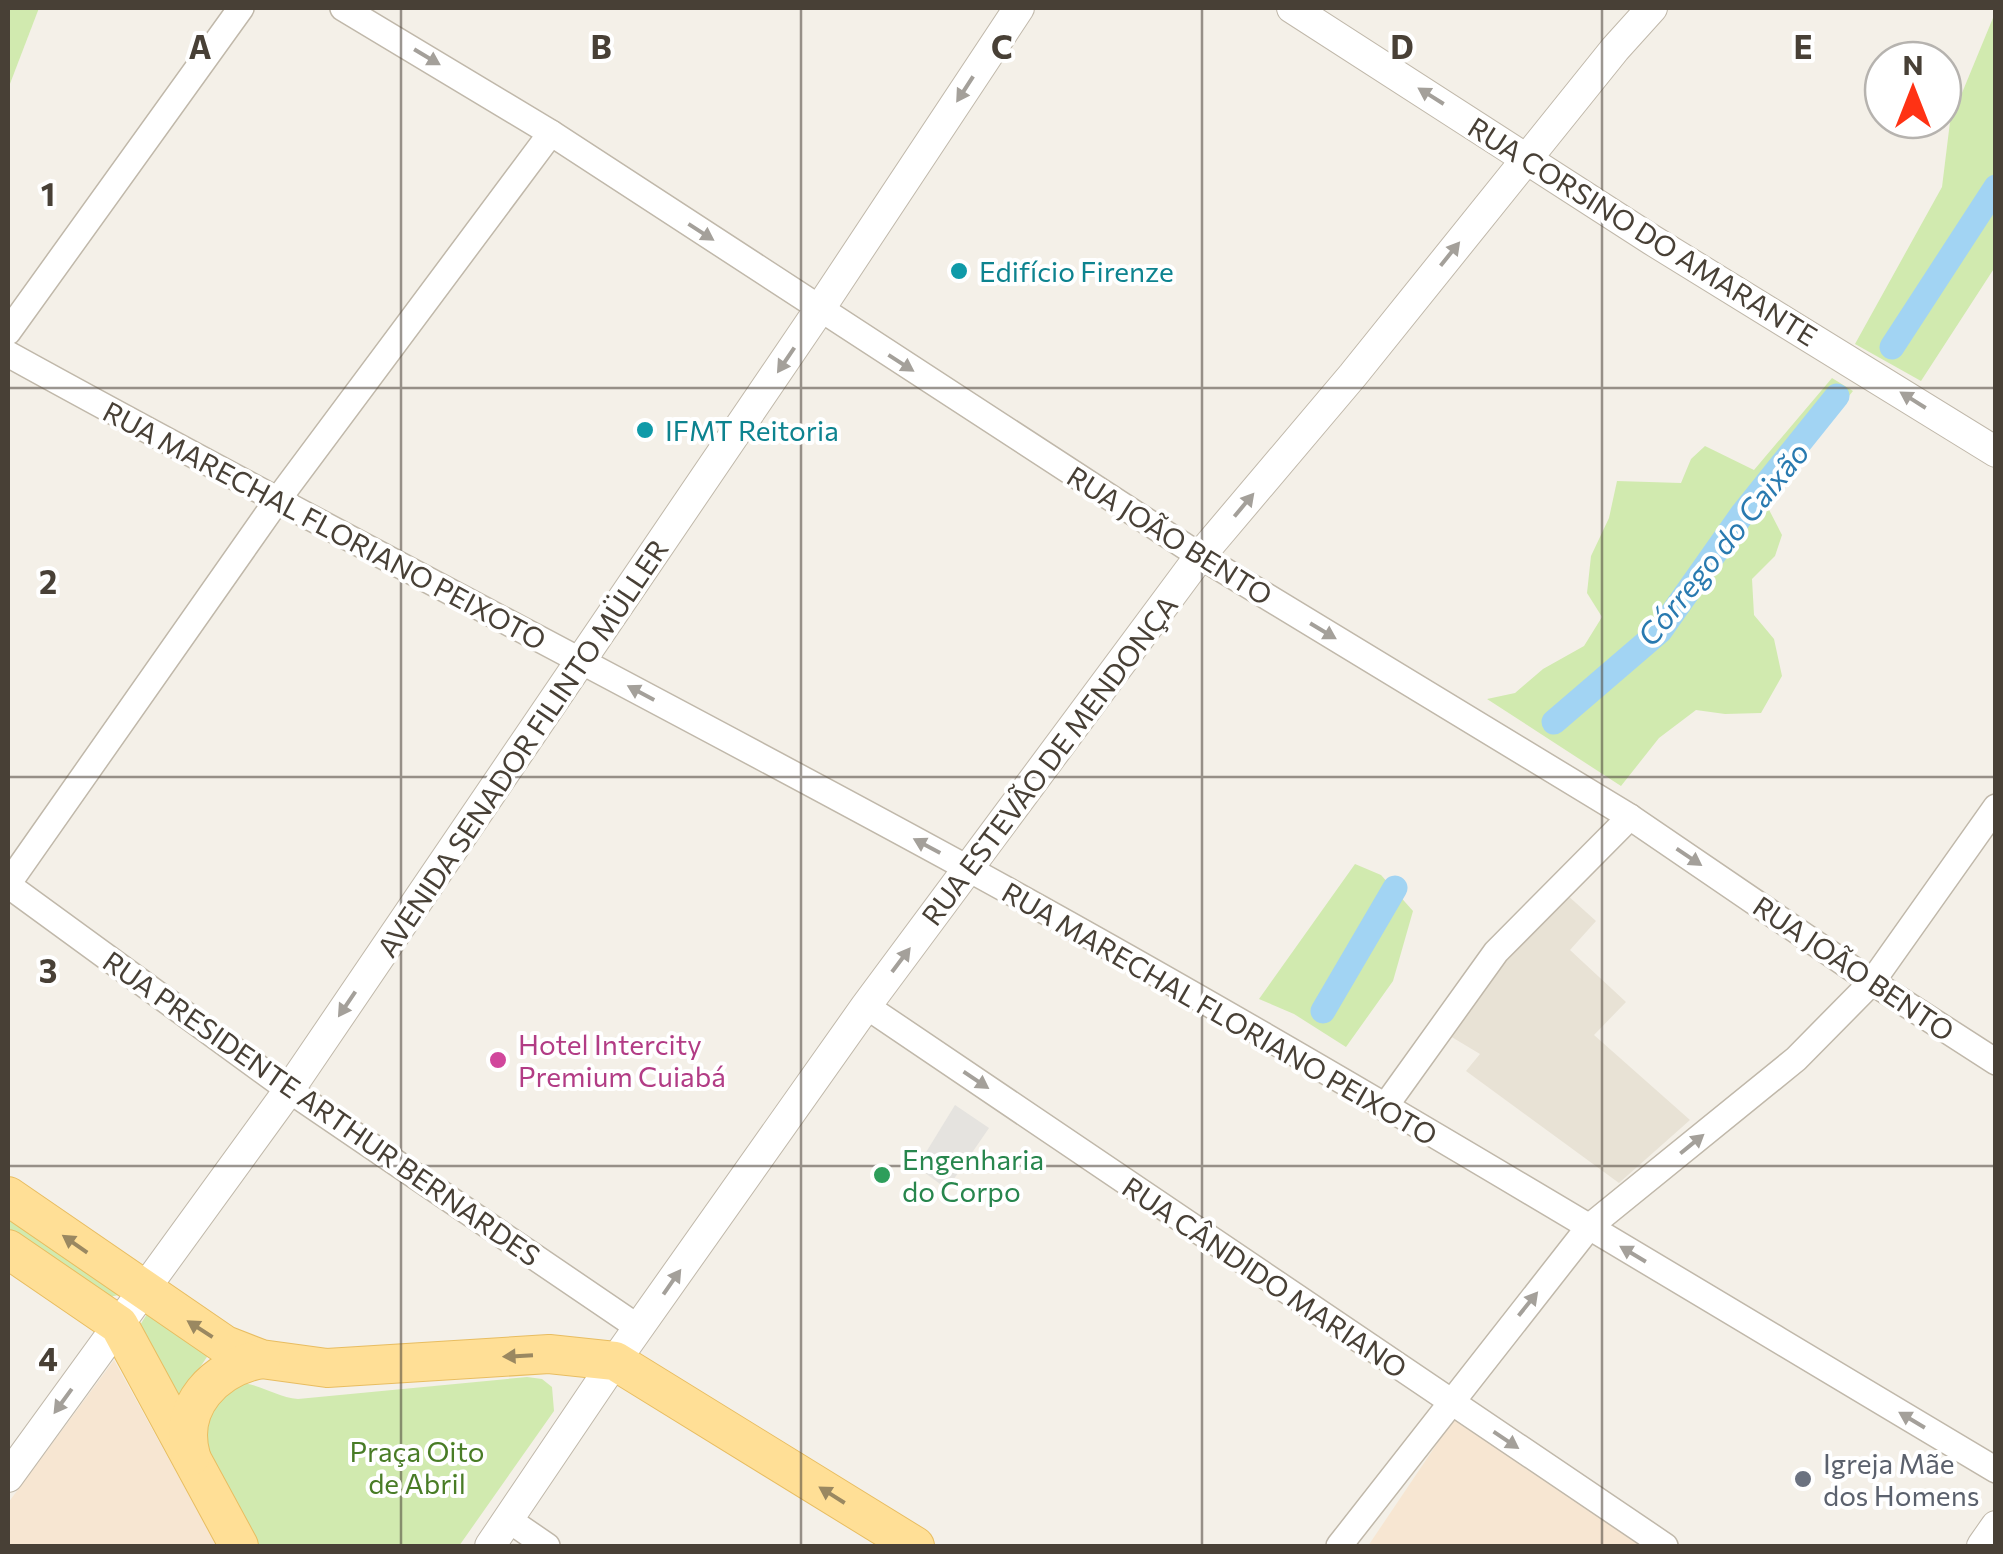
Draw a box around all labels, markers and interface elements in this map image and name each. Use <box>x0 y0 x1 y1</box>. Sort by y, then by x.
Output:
text: A <box>189 26 212 66</box>
text: B <box>590 26 612 66</box>
text: C <box>991 26 1013 66</box>
text: D <box>1390 26 1414 66</box>
text: E <box>1793 26 1813 66</box>
north arrow <box>1863 40 1963 140</box>
text: N <box>1903 47 1924 81</box>
one-way arrow <box>413 48 441 65</box>
one-way arrow <box>957 75 975 102</box>
one-way arrow <box>1417 87 1445 105</box>
street label: RUA CORSINO DO AMARANTE <box>1462 109 1824 353</box>
text: 1 <box>41 173 55 213</box>
one-way arrow <box>688 222 715 241</box>
one-way arrow <box>1439 241 1460 267</box>
place label: Edifício Firenze <box>979 254 1174 288</box>
marker: Edifício Firenze <box>948 260 970 282</box>
one-way arrow <box>777 346 795 373</box>
one-way arrow <box>888 353 915 371</box>
one-way arrow <box>1899 392 1927 410</box>
street label: RUA MARECHAL FLORIANO PEIXOTO <box>98 393 552 657</box>
place label: IFMT Reitoria <box>665 413 839 447</box>
marker: IFMT Reitoria <box>634 419 656 441</box>
water label: Córrego do Caixão <box>1628 434 1816 652</box>
street label: RUA JOÃO BENTO <box>1061 458 1279 612</box>
one-way arrow <box>1232 492 1254 517</box>
street label: AVENIDA SENADOR FILINTO MÜLLER <box>369 533 675 963</box>
text: 2 <box>39 561 57 601</box>
street label: RUA ESTEVÃO DE MENDONÇA <box>914 588 1184 932</box>
one-way arrow <box>1309 622 1337 639</box>
one-way arrow <box>626 685 655 702</box>
one-way arrow <box>913 838 942 855</box>
one-way arrow <box>1675 847 1702 866</box>
street label: RUA MARECHAL FLORIANO PEIXOTO <box>996 874 1444 1152</box>
street label: RUA JOÃO BENTO <box>1747 888 1961 1048</box>
street label: RUA PRESIDENTE ARTHUR BERNARDES <box>97 943 547 1273</box>
one-way arrow <box>890 947 910 973</box>
text: 3 <box>39 950 57 990</box>
one-way arrow <box>338 991 357 1018</box>
place label: Hotel Intercity Premium Cuiabá <box>518 1027 726 1093</box>
marker: Hotel Intercity Premium Cuiabá <box>487 1049 509 1071</box>
one-way arrow <box>963 1070 990 1089</box>
one-way arrow <box>1679 1133 1704 1155</box>
place label: Engenharia do Corpo <box>902 1142 1044 1208</box>
marker: Engenharia do Corpo <box>871 1164 893 1186</box>
street label: RUA CÂNDIDO MARIANO <box>1116 1169 1414 1385</box>
one-way arrow <box>62 1235 89 1254</box>
one-way arrow <box>1619 1246 1647 1263</box>
one-way arrow <box>662 1268 681 1295</box>
one-way arrow <box>1517 1291 1538 1317</box>
one-way arrow <box>187 1321 214 1339</box>
text: 4 <box>38 1338 58 1378</box>
one-way arrow <box>501 1348 533 1364</box>
one-way arrow <box>54 1388 74 1414</box>
one-way arrow <box>1898 1412 1926 1429</box>
one-way arrow <box>1492 1430 1519 1449</box>
park label: Praça Oito de Abril <box>349 1434 485 1500</box>
place label: Igreja Mãe dos Homens <box>1823 1446 1979 1512</box>
marker: Igreja Mãe dos Homens <box>1792 1468 1814 1490</box>
one-way arrow <box>818 1487 846 1504</box>

